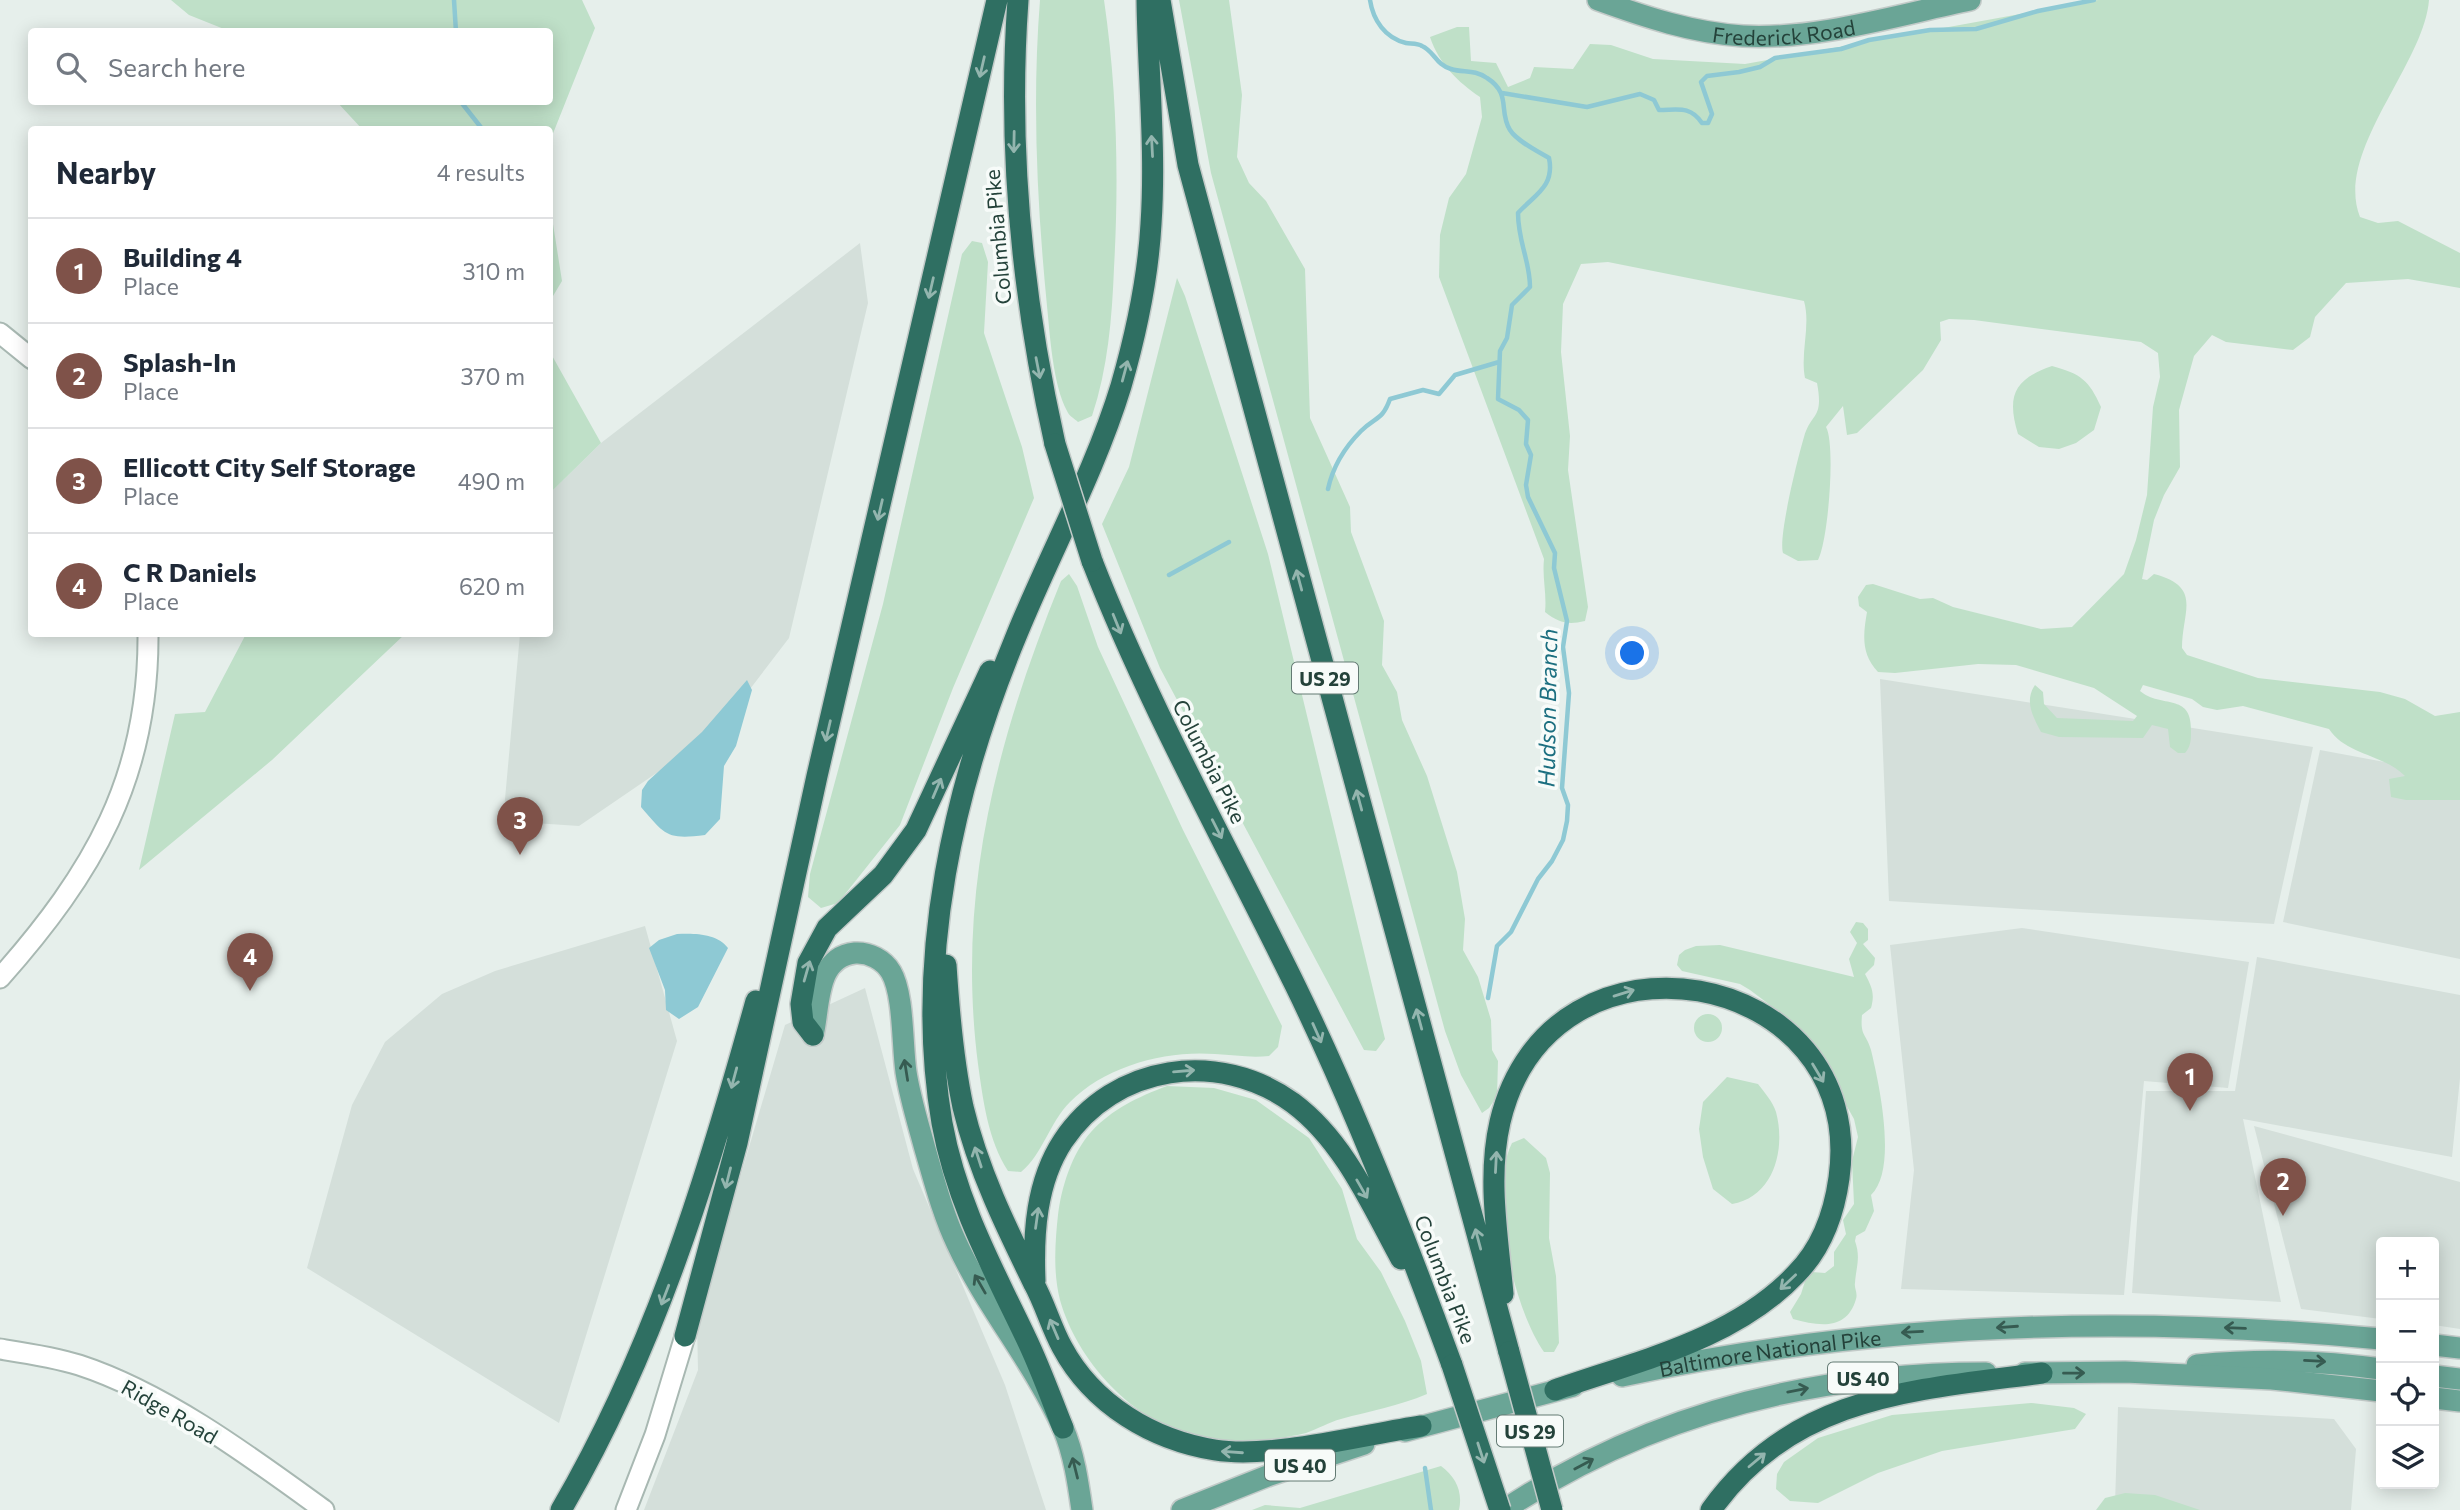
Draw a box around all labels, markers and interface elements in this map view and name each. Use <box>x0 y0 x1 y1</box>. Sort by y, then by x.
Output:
street label: Frederick Road <box>1711 13 1857 49</box>
search box <box>28 28 553 105</box>
icon: search <box>52 48 90 86</box>
text: Search here <box>108 51 246 82</box>
one-way arrow <box>975 55 988 78</box>
one-way arrow <box>1007 130 1021 153</box>
one-way arrow <box>1145 135 1158 158</box>
text: Nearby <box>56 153 156 190</box>
text: 4 results <box>437 158 525 186</box>
street label: Columbia Pike <box>979 168 1015 306</box>
text: Building 4 <box>123 241 242 272</box>
text: 1 <box>74 257 84 285</box>
text: 310 m <box>463 257 525 285</box>
text: Place <box>123 272 179 300</box>
one-way arrow <box>924 276 937 299</box>
text: Splash-In <box>123 346 236 377</box>
one-way arrow <box>1032 356 1045 379</box>
one-way arrow <box>1119 360 1132 383</box>
text: 2 <box>72 362 86 390</box>
text: 370 m <box>460 362 525 390</box>
text: Place <box>123 377 179 405</box>
text: Ellicott City Self Storage <box>123 451 416 482</box>
text: 3 <box>72 467 86 495</box>
text: 490 m <box>458 467 525 495</box>
text: Place <box>123 482 179 510</box>
one-way arrow <box>872 498 886 521</box>
text: C R Daniels <box>123 556 257 587</box>
one-way arrow <box>1292 569 1305 592</box>
text: 4 <box>72 572 86 600</box>
text: 620 m <box>459 572 525 600</box>
text: Place <box>123 587 179 615</box>
one-way arrow <box>1111 613 1124 635</box>
water label: Hudson Branch <box>1532 628 1562 788</box>
your location <box>1615 636 1649 670</box>
road number: US 29 <box>1292 663 1358 694</box>
street label: Columbia Pike <box>1168 695 1252 827</box>
one-way arrow <box>821 720 834 742</box>
one-way arrow <box>931 778 944 799</box>
one-way arrow <box>1351 789 1364 811</box>
pin: 3 <box>497 797 543 855</box>
one-way arrow <box>1210 818 1224 839</box>
pin: 4 <box>227 933 273 991</box>
one-way arrow <box>801 960 814 982</box>
one-way arrow <box>1612 985 1634 998</box>
one-way arrow <box>1412 1008 1425 1031</box>
one-way arrow <box>1311 1022 1324 1043</box>
pin: 1 <box>2167 1053 2213 1111</box>
one-way arrow <box>899 1059 912 1082</box>
one-way arrow <box>1812 1063 1826 1083</box>
one-way arrow <box>1173 1064 1195 1077</box>
one-way arrow <box>727 1067 740 1089</box>
one-way arrow <box>971 1146 983 1168</box>
one-way arrow <box>1489 1151 1502 1174</box>
pin: 2 <box>2260 1158 2306 1216</box>
one-way arrow <box>721 1166 734 1189</box>
one-way arrow <box>1356 1179 1370 1199</box>
one-way arrow <box>1031 1207 1044 1230</box>
street label: Columbia Pike <box>1410 1211 1482 1347</box>
one-way arrow <box>1471 1228 1484 1251</box>
map controls <box>2376 1237 2439 1489</box>
button: + <box>2376 1237 2439 1300</box>
one-way arrow <box>1780 1273 1797 1290</box>
one-way arrow <box>973 1274 987 1294</box>
one-way arrow <box>657 1283 670 1305</box>
button: − <box>2376 1300 2439 1363</box>
one-way arrow <box>1047 1319 1060 1341</box>
one-way arrow <box>1996 1320 2019 1333</box>
one-way arrow <box>2223 1322 2246 1335</box>
street label: Baltimore National Pike <box>1657 1324 1882 1381</box>
one-way arrow <box>1901 1326 1924 1339</box>
one-way arrow <box>2303 1355 2326 1368</box>
road number: US 40 <box>1828 1362 1898 1394</box>
button: locate <box>2376 1363 2439 1426</box>
one-way arrow <box>2062 1366 2085 1380</box>
street label: Ridge Road <box>117 1373 223 1449</box>
one-way arrow <box>1786 1382 1809 1396</box>
road number: US 29 <box>1497 1415 1563 1446</box>
button: layers <box>2376 1426 2439 1489</box>
one-way arrow <box>1476 1442 1488 1464</box>
one-way arrow <box>1221 1445 1244 1458</box>
road number: US 40 <box>1265 1450 1335 1480</box>
one-way arrow <box>1747 1452 1765 1468</box>
one-way arrow <box>1573 1456 1594 1470</box>
one-way arrow <box>1068 1457 1081 1480</box>

